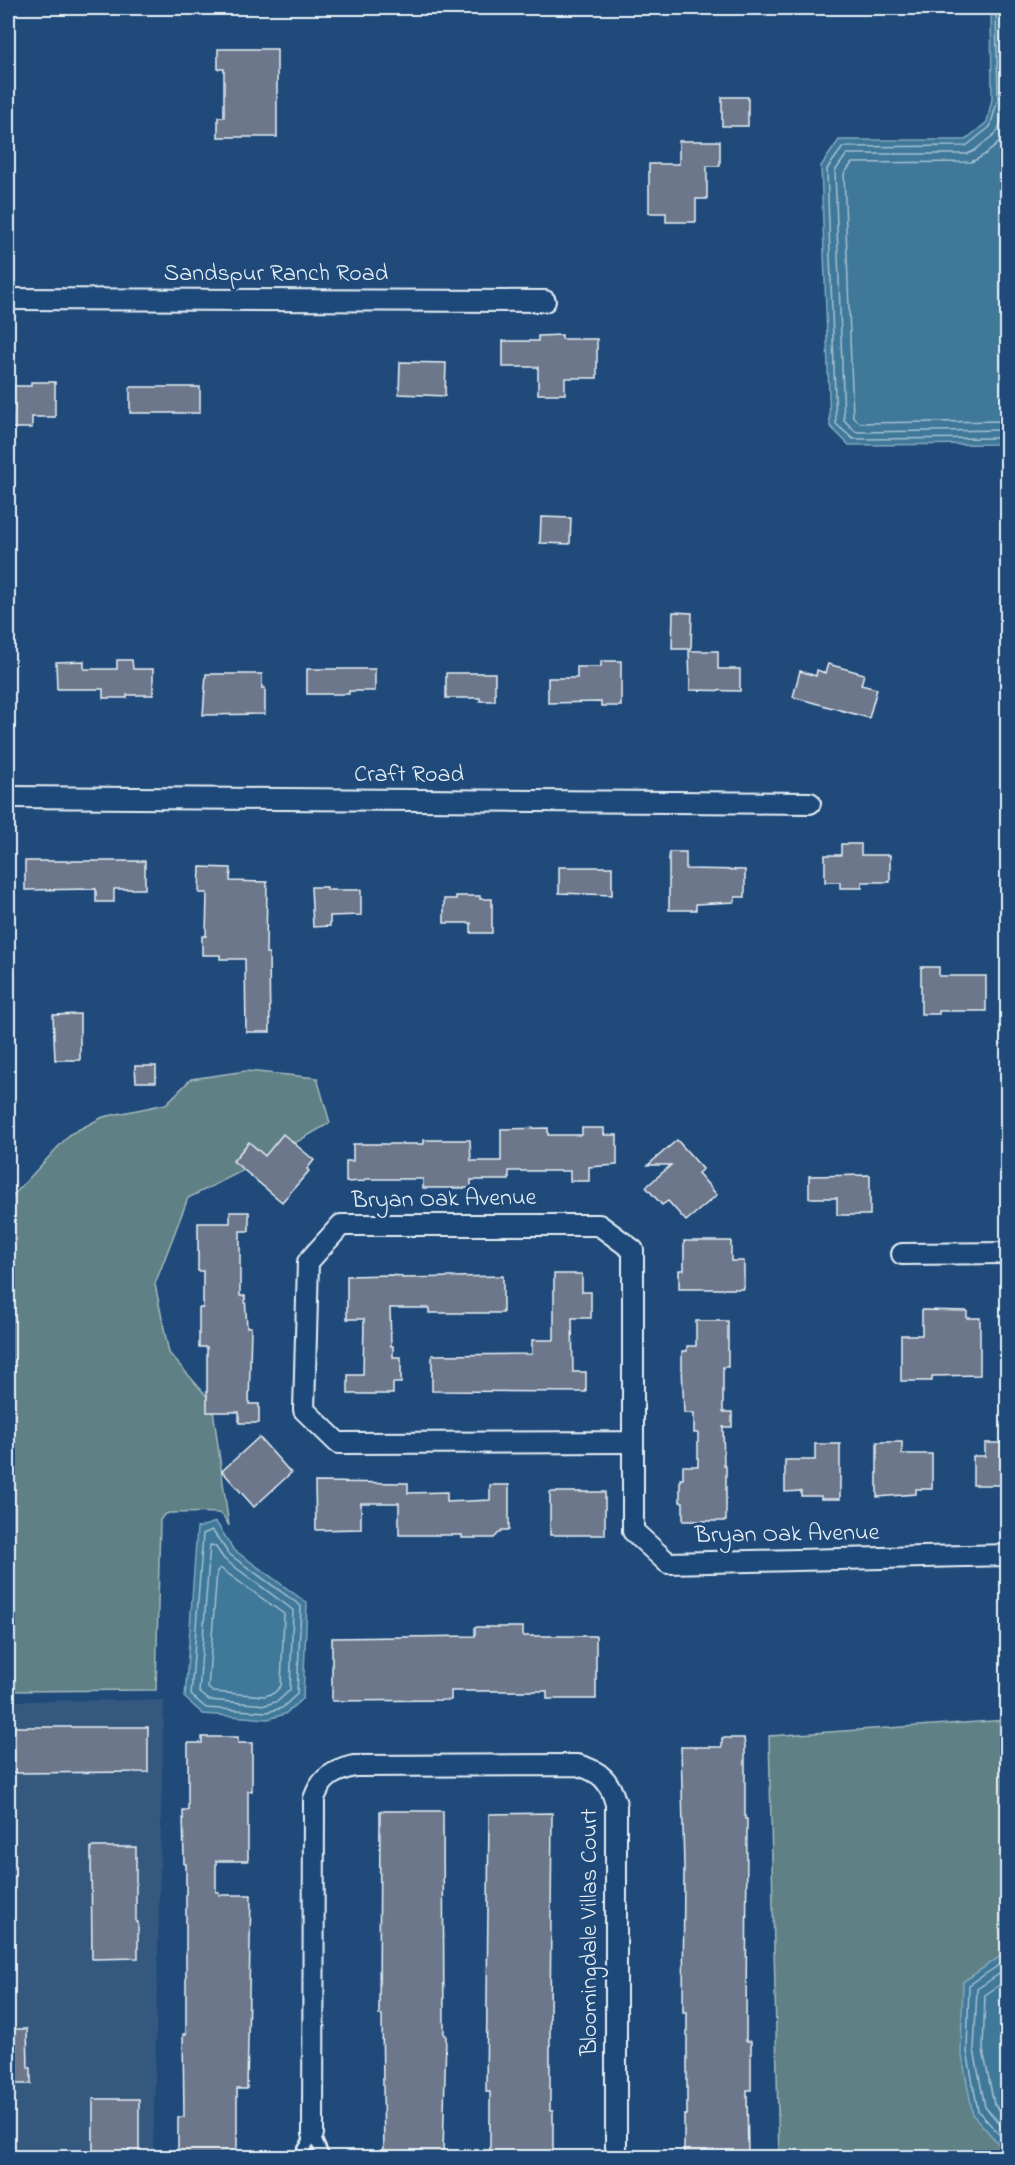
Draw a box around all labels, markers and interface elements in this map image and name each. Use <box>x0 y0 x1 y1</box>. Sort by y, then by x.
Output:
street label: Sandspur Ranch Road <box>164 257 389 292</box>
street label: Craft Road <box>354 758 465 793</box>
street label: Bryan Oak Avenue <box>350 1181 537 1220</box>
street label: Bryan Oak Avenue <box>693 1516 880 1555</box>
street label: Bloomingdale Villas Court <box>573 1808 608 2057</box>

